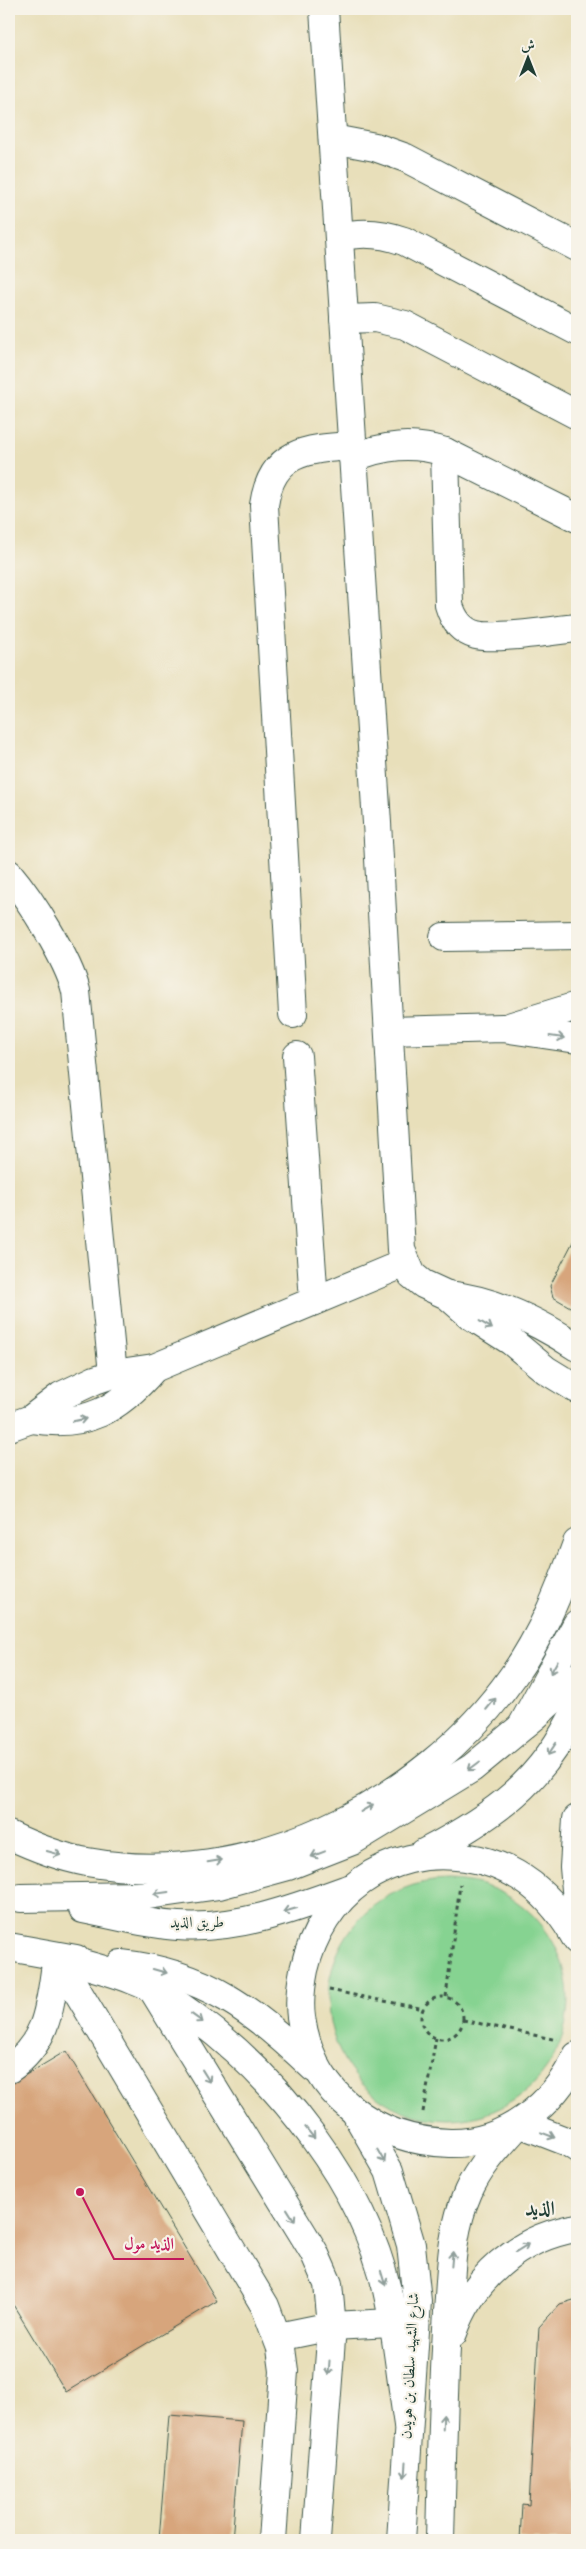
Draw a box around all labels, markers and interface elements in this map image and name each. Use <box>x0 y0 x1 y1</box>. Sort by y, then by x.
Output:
north arrow <box>504 32 554 82</box>
text: ش <box>521 39 535 53</box>
one-way arrow <box>549 1032 565 1042</box>
one-way arrow <box>478 1320 492 1330</box>
one-way arrow <box>71 1414 87 1424</box>
one-way arrow <box>549 1659 559 1674</box>
one-way arrow <box>485 1698 496 1711</box>
one-way arrow <box>547 1742 557 1756</box>
one-way arrow <box>467 1761 481 1771</box>
one-way arrow <box>360 1803 374 1813</box>
one-way arrow <box>46 1849 62 1859</box>
one-way arrow <box>311 1850 326 1859</box>
one-way arrow <box>206 1856 222 1866</box>
one-way arrow <box>153 1889 169 1899</box>
one-way arrow <box>282 1905 298 1915</box>
street label: طريق الذيد <box>170 1916 224 1932</box>
one-way arrow <box>152 1967 168 1977</box>
one-way arrow <box>190 2013 203 2024</box>
one-way arrow <box>201 2069 211 2083</box>
one-way arrow <box>305 2127 316 2140</box>
one-way arrow <box>540 2131 556 2140</box>
one-way arrow <box>376 2148 386 2163</box>
district label: الذيد <box>525 2200 555 2220</box>
one-way arrow <box>287 2207 297 2221</box>
callout: الذيد مول <box>114 2228 184 2259</box>
text: الذيد مول <box>124 2236 174 2254</box>
one-way arrow <box>515 2242 529 2253</box>
one-way arrow <box>448 2252 457 2268</box>
one-way arrow <box>379 2269 389 2285</box>
street label: شارع الشهيد سلطان بن هويدن <box>400 2292 426 2440</box>
one-way arrow <box>324 2359 333 2375</box>
one-way arrow <box>439 2414 448 2430</box>
one-way arrow <box>401 2461 410 2477</box>

